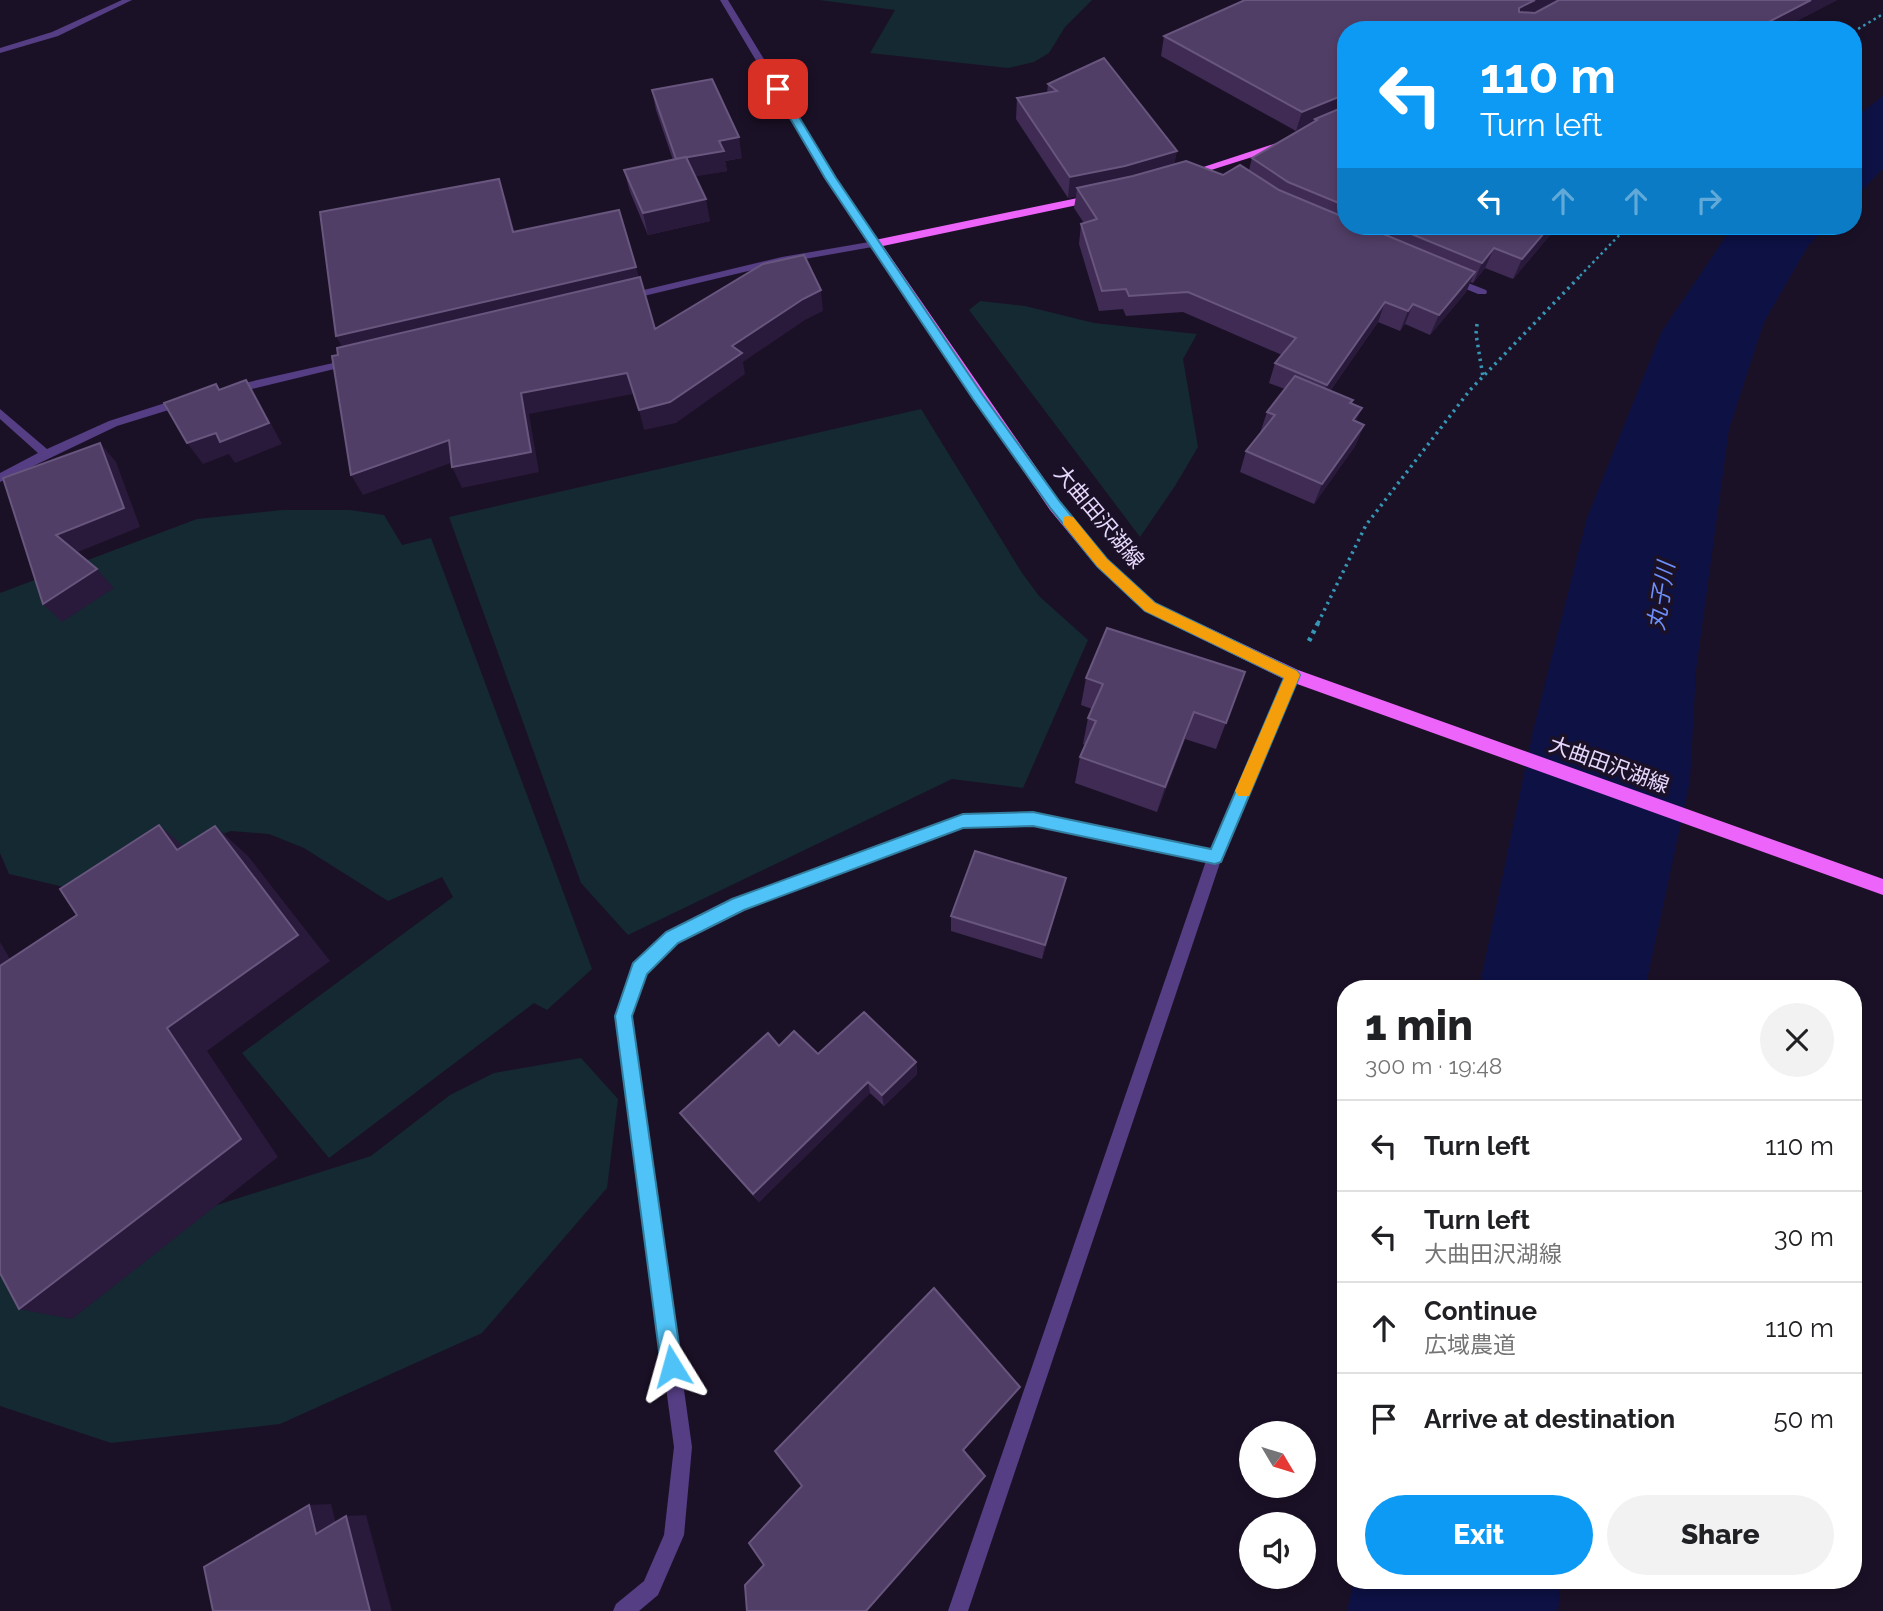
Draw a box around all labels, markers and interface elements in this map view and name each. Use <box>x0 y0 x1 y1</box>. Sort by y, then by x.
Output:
text: 110 m <box>1480 47 1616 104</box>
icon: left <box>1365 49 1456 140</box>
pin <box>748 59 808 119</box>
icon: arrive <box>759 70 797 108</box>
text: Turn left <box>1480 106 1602 143</box>
icon: left <box>1471 182 1509 220</box>
icon: ahead <box>1544 182 1582 220</box>
icon: ahead <box>1617 182 1655 220</box>
icon: right <box>1690 182 1728 220</box>
street label: 大曲田沢湖線 <box>1049 460 1149 573</box>
water label: 丸子川 <box>1642 557 1680 632</box>
street label: 大曲田沢湖線 <box>1546 731 1673 798</box>
text: 1 min <box>1365 1001 1473 1050</box>
button: close <box>1760 1003 1834 1077</box>
text: 300 m · 19:48 <box>1365 1052 1502 1079</box>
icon: left <box>1365 1127 1403 1165</box>
text: Turn left <box>1424 1131 1530 1161</box>
text: 110 m <box>1765 1131 1834 1161</box>
text: Turn left <box>1424 1205 1530 1235</box>
icon: left <box>1365 1218 1403 1256</box>
text: 30 m <box>1774 1222 1834 1252</box>
text: 大曲田沢湖線 <box>1424 1240 1562 1267</box>
text: Continue <box>1424 1296 1537 1326</box>
icon: ahead <box>1365 1309 1403 1347</box>
text: 110 m <box>1765 1313 1834 1343</box>
position arrow <box>635 1329 709 1403</box>
text: 広域農道 <box>1424 1331 1516 1358</box>
icon: arrive <box>1365 1400 1403 1438</box>
text: Arrive at destination <box>1424 1404 1675 1434</box>
text: 50 m <box>1773 1404 1834 1434</box>
north arrow <box>1239 1421 1316 1498</box>
map controls <box>1239 1421 1316 1589</box>
button: Exit <box>1365 1495 1593 1575</box>
button: Share <box>1607 1495 1834 1575</box>
button: sound <box>1239 1512 1316 1589</box>

